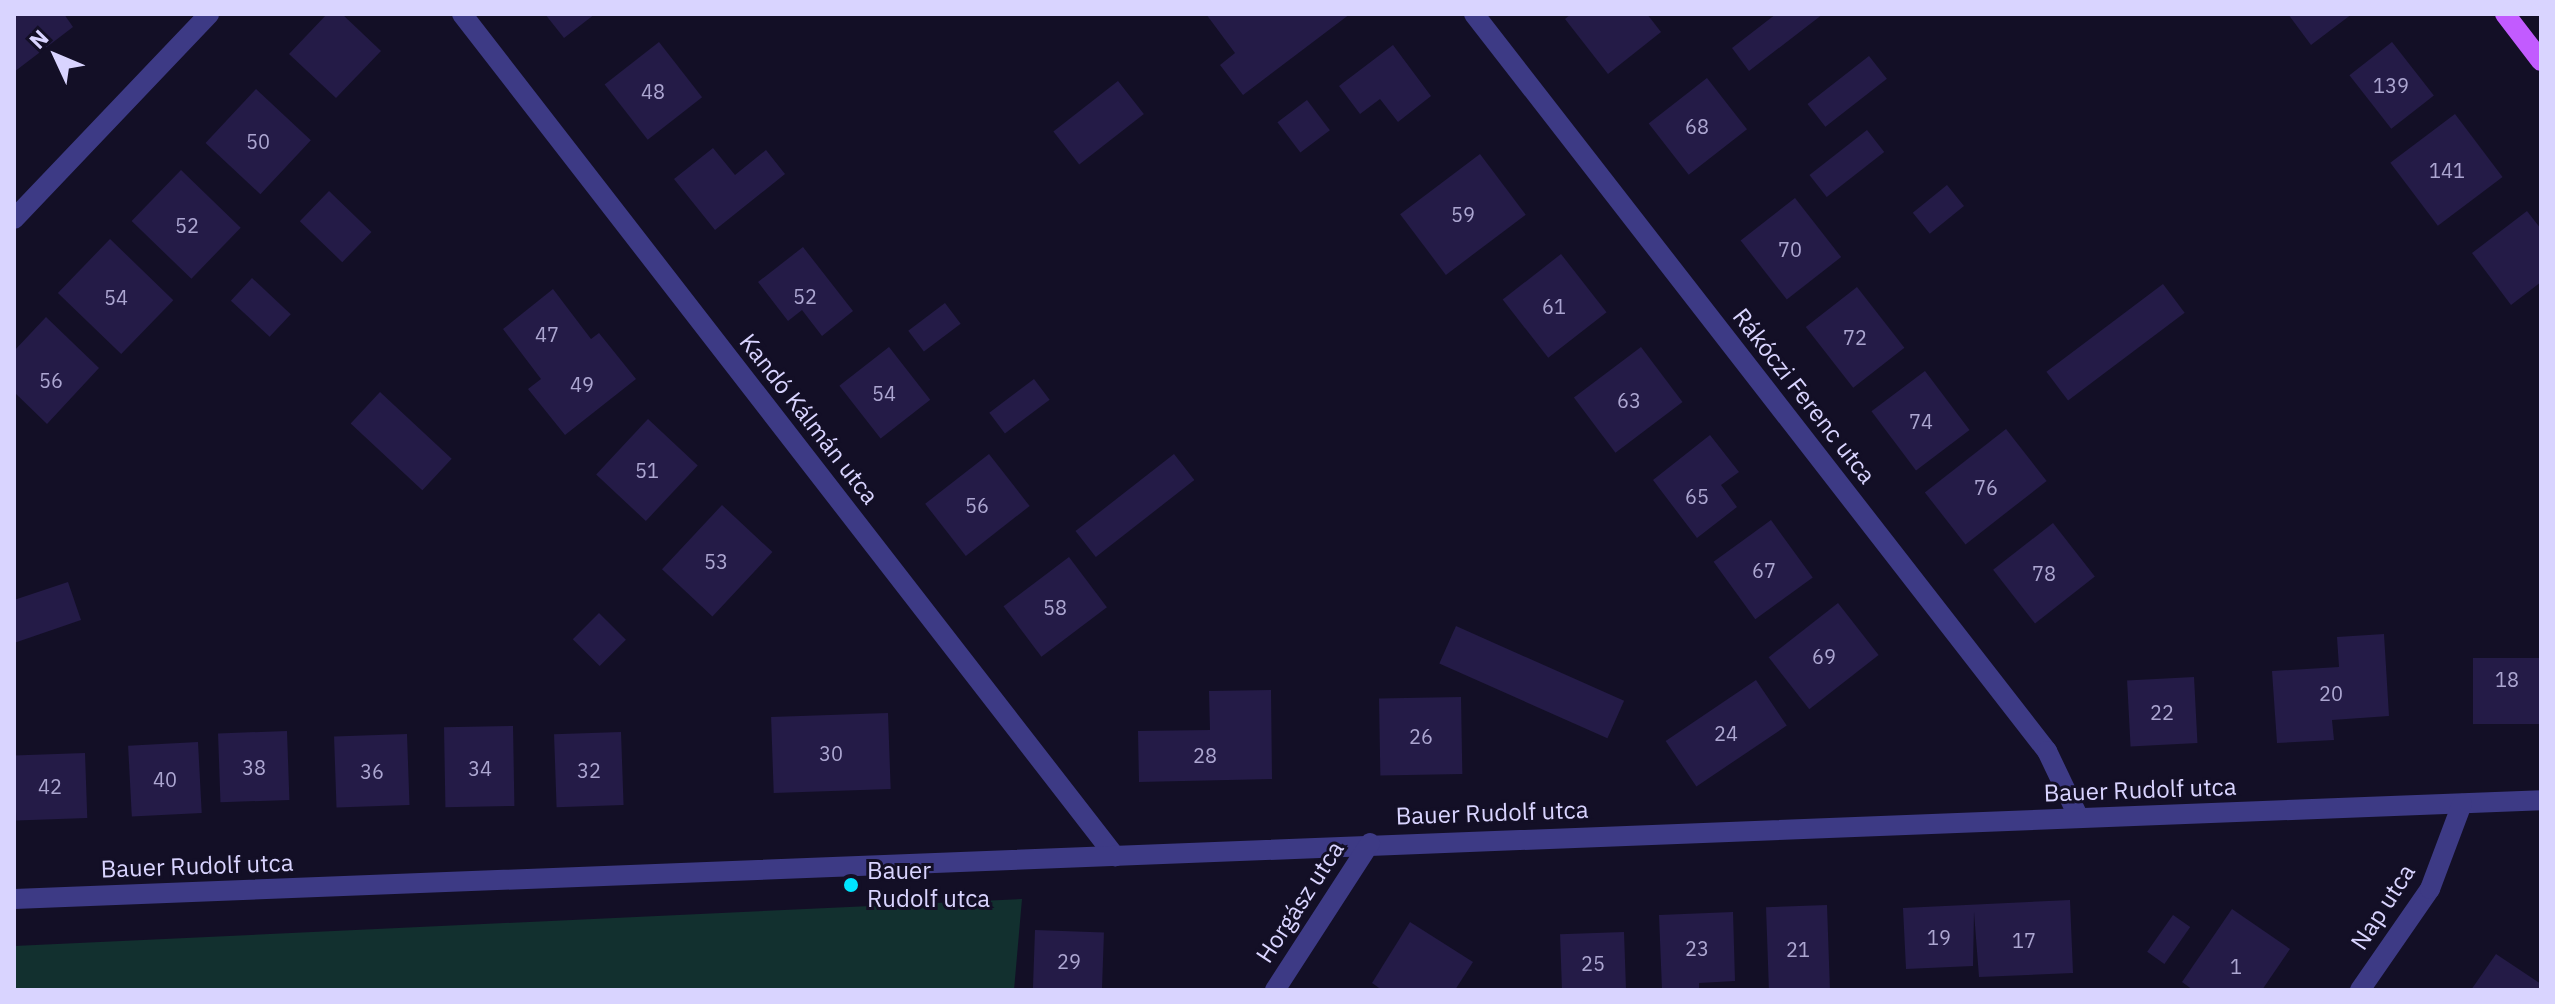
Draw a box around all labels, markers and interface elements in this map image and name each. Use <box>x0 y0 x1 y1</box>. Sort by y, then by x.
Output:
north arrow <box>16 16 96 96</box>
text: N <box>22 23 54 55</box>
house number: 139 <box>2373 73 2409 97</box>
house number: 48 <box>641 79 665 103</box>
house number: 68 <box>1685 114 1709 138</box>
house number: 50 <box>246 129 270 153</box>
house number: 141 <box>2429 158 2465 182</box>
house number: 59 <box>1451 202 1475 226</box>
house number: 52 <box>175 213 199 237</box>
house number: 70 <box>1778 237 1802 261</box>
house number: 52 <box>793 284 817 308</box>
house number: 54 <box>104 285 128 309</box>
house number: 61 <box>1542 294 1566 318</box>
street label: Rákóczi Ferenc utca <box>1727 303 1881 489</box>
house number: 47 <box>535 322 559 346</box>
house number: 72 <box>1843 325 1867 349</box>
street label: Kandó Kálmán utca <box>733 328 885 510</box>
house number: 56 <box>39 368 63 392</box>
house number: 49 <box>570 372 594 396</box>
house number: 54 <box>872 381 896 405</box>
house number: 63 <box>1617 388 1641 412</box>
house number: 74 <box>1909 409 1933 433</box>
house number: 51 <box>635 458 659 482</box>
house number: 76 <box>1974 475 1998 499</box>
house number: 65 <box>1685 484 1709 508</box>
house number: 56 <box>965 493 989 517</box>
house number: 53 <box>704 549 728 573</box>
house number: 67 <box>1752 558 1776 582</box>
house number: 78 <box>2032 561 2056 585</box>
house number: 58 <box>1043 595 1067 619</box>
house number: 69 <box>1812 644 1836 668</box>
house number: 18 <box>2495 667 2519 691</box>
house number: 20 <box>2319 681 2343 705</box>
house number: 22 <box>2150 700 2174 724</box>
house number: 24 <box>1714 721 1738 745</box>
house number: 26 <box>1409 724 1433 748</box>
house number: 30 <box>819 741 843 765</box>
house number: 28 <box>1193 743 1217 767</box>
house number: 38 <box>242 755 266 779</box>
house number: 34 <box>468 756 492 780</box>
house number: 32 <box>577 758 601 782</box>
house number: 36 <box>360 759 384 783</box>
house number: 40 <box>153 767 177 791</box>
street label: Bauer Rudolf utca <box>2043 772 2237 808</box>
house number: 42 <box>38 774 62 798</box>
street label: Bauer Rudolf utca <box>1395 795 1589 831</box>
street label: Horgász utca <box>1250 836 1350 968</box>
street label: Bauer Rudolf utca <box>100 848 294 884</box>
place label: Bauer Rudolf utca <box>867 857 990 913</box>
street label: Nap utca <box>2345 859 2421 955</box>
marker: Bauer Rudolf utca <box>842 876 860 894</box>
house number: 19 <box>1927 925 1951 949</box>
house number: 17 <box>2012 928 2036 952</box>
house number: 23 <box>1685 936 1709 960</box>
house number: 21 <box>1786 937 1810 961</box>
house number: 29 <box>1057 949 1081 973</box>
house number: 25 <box>1581 951 1605 975</box>
house number: 1 <box>2230 954 2242 978</box>

